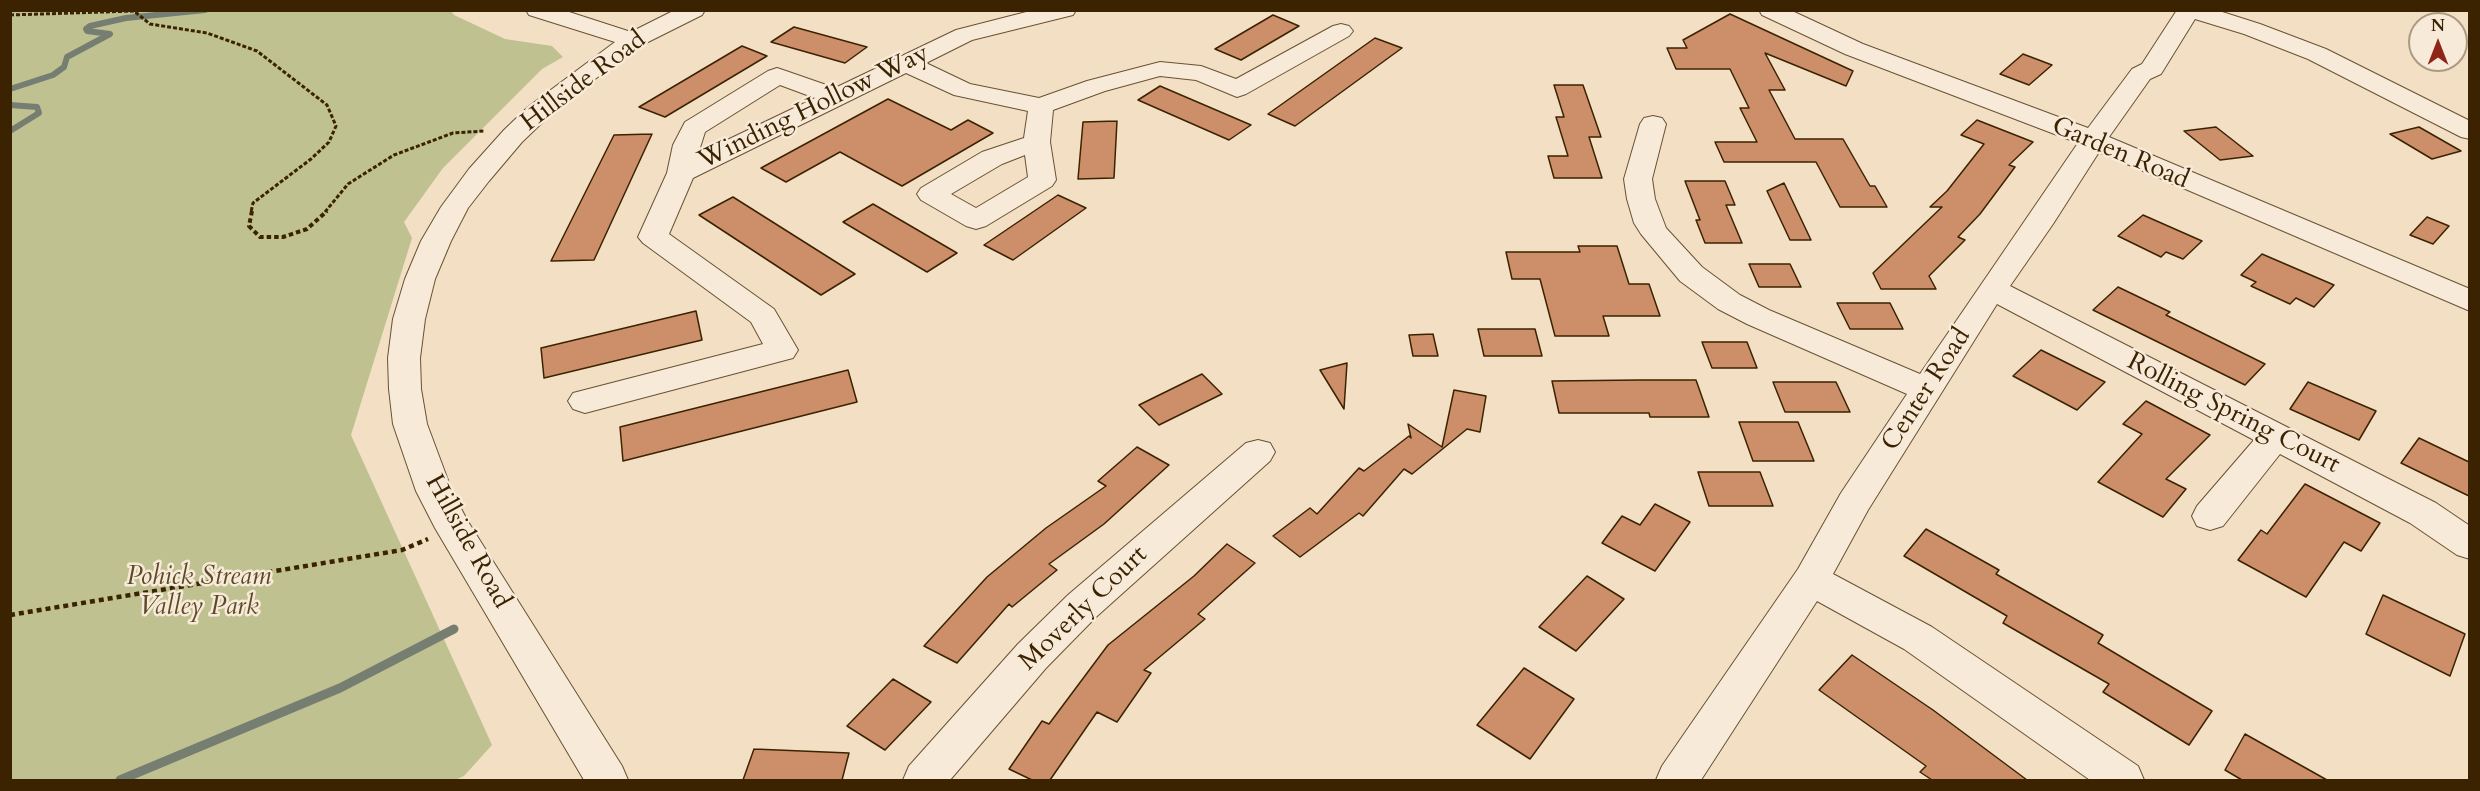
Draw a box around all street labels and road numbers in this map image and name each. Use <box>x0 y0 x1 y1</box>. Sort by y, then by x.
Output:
street label: Hillside Road <box>515 25 653 139</box>
street label: Winding Hollow Way <box>694 39 934 177</box>
street label: Garden Road <box>2047 111 2193 197</box>
street label: Center Road <box>1876 323 1978 457</box>
street label: Rolling Spring Court <box>2121 347 2345 481</box>
street label: Hillside Road <box>417 470 517 614</box>
street label: Moverly Court <box>1013 540 1155 678</box>

